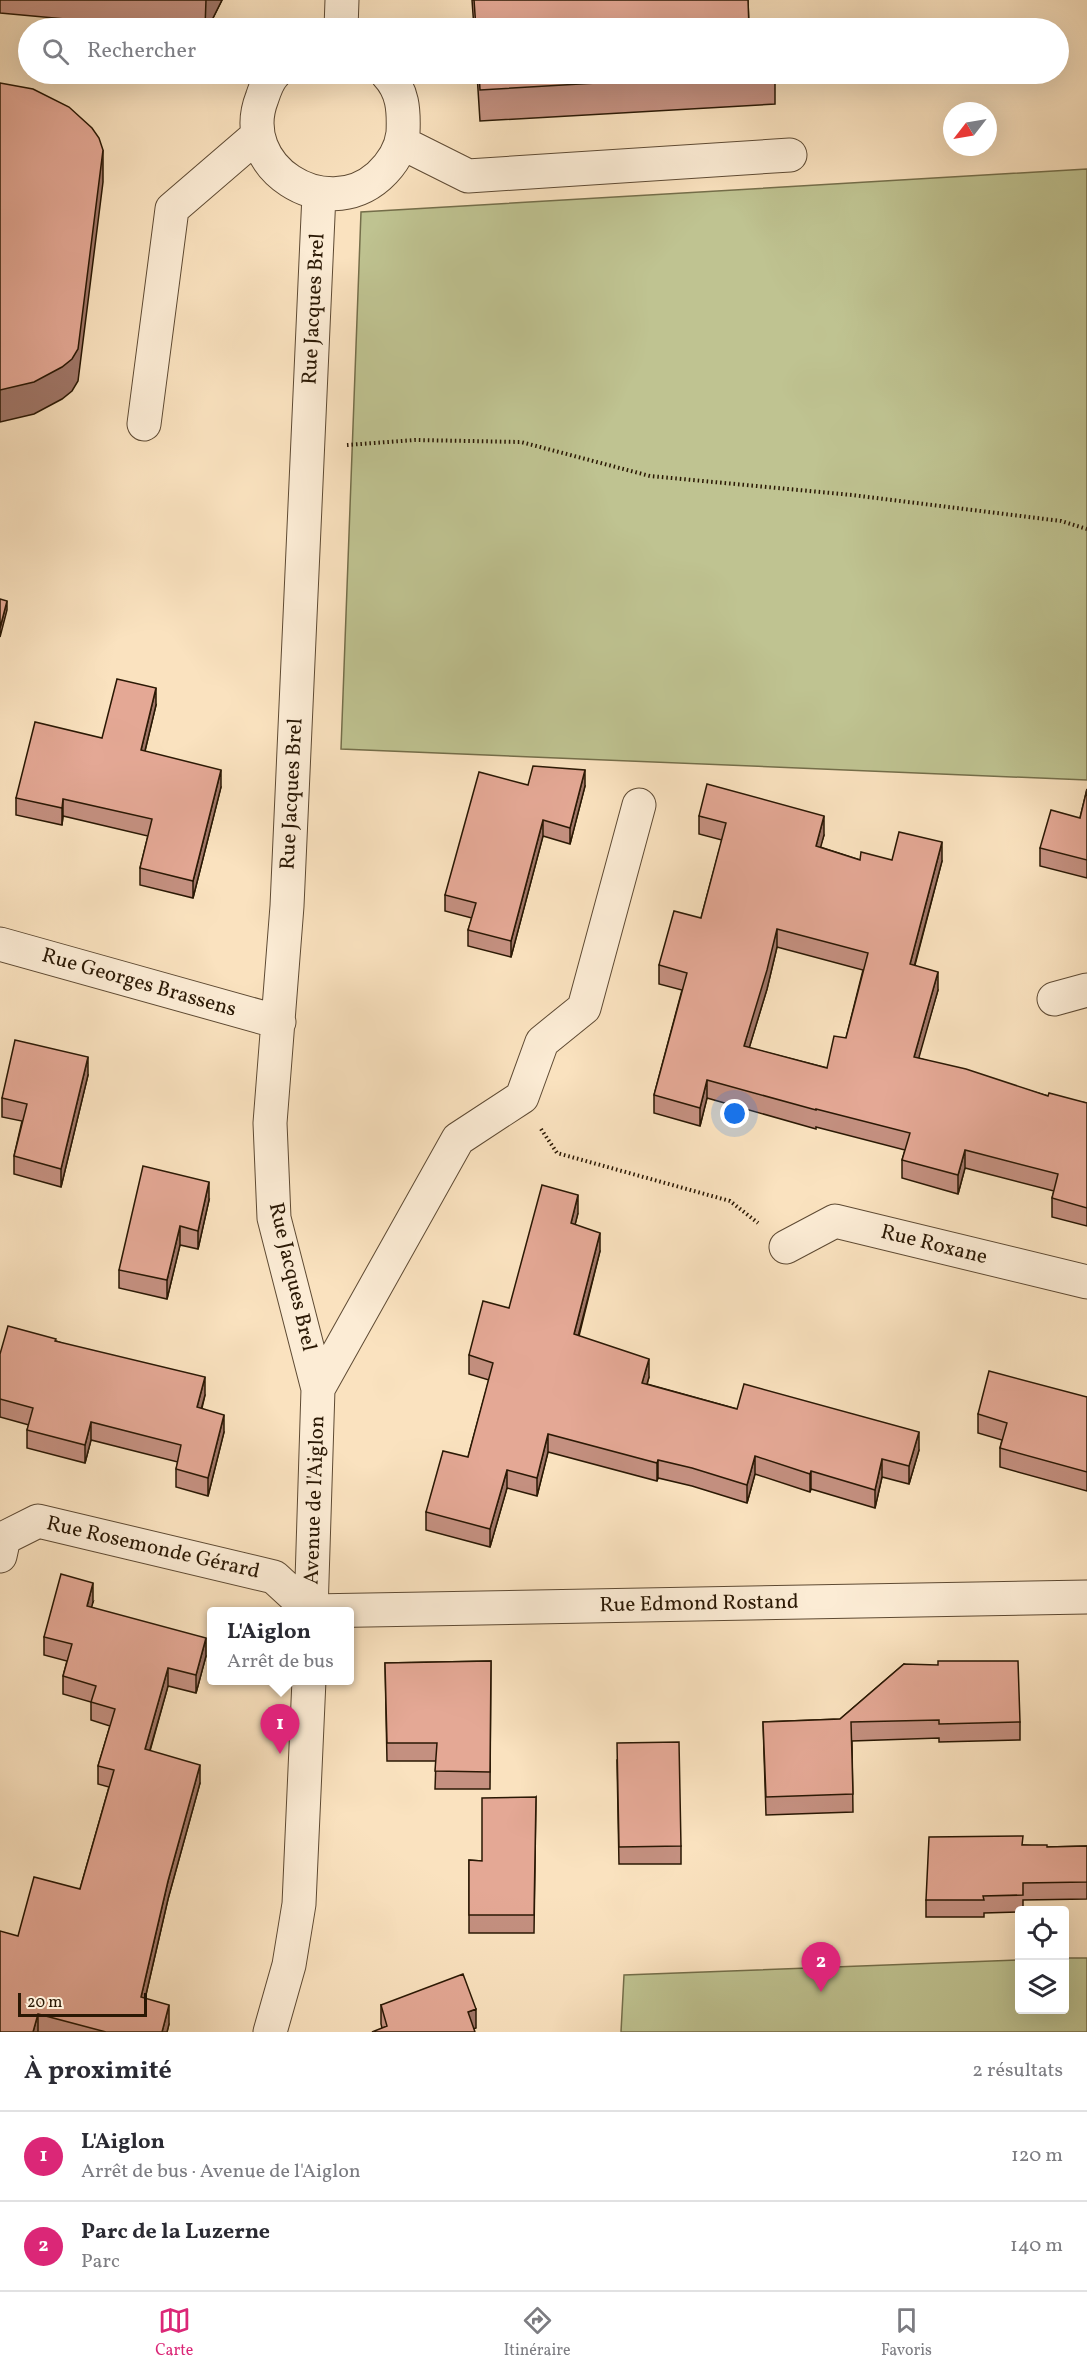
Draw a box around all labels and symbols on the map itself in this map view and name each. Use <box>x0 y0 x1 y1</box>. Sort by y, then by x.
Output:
north arrow <box>943 102 997 156</box>
street label: Rue Jacques Brel <box>296 233 332 385</box>
street label: Rue Jacques Brel <box>274 718 310 870</box>
street label: Rue Georges Brassens <box>38 941 240 1025</box>
your location <box>720 1099 749 1128</box>
street label: Rue Jacques Brel <box>261 1200 323 1354</box>
street label: Rue Roxane <box>878 1218 990 1272</box>
street label: Avenue de l'Aiglon <box>298 1415 332 1585</box>
street label: Rue Rosemonde Gérard <box>44 1509 262 1587</box>
street label: Rue Edmond Rostand <box>599 1588 799 1620</box>
pin: 1 <box>260 1704 300 1754</box>
pin: 2 <box>802 1942 840 1992</box>
scale bar <box>18 1990 147 2018</box>

